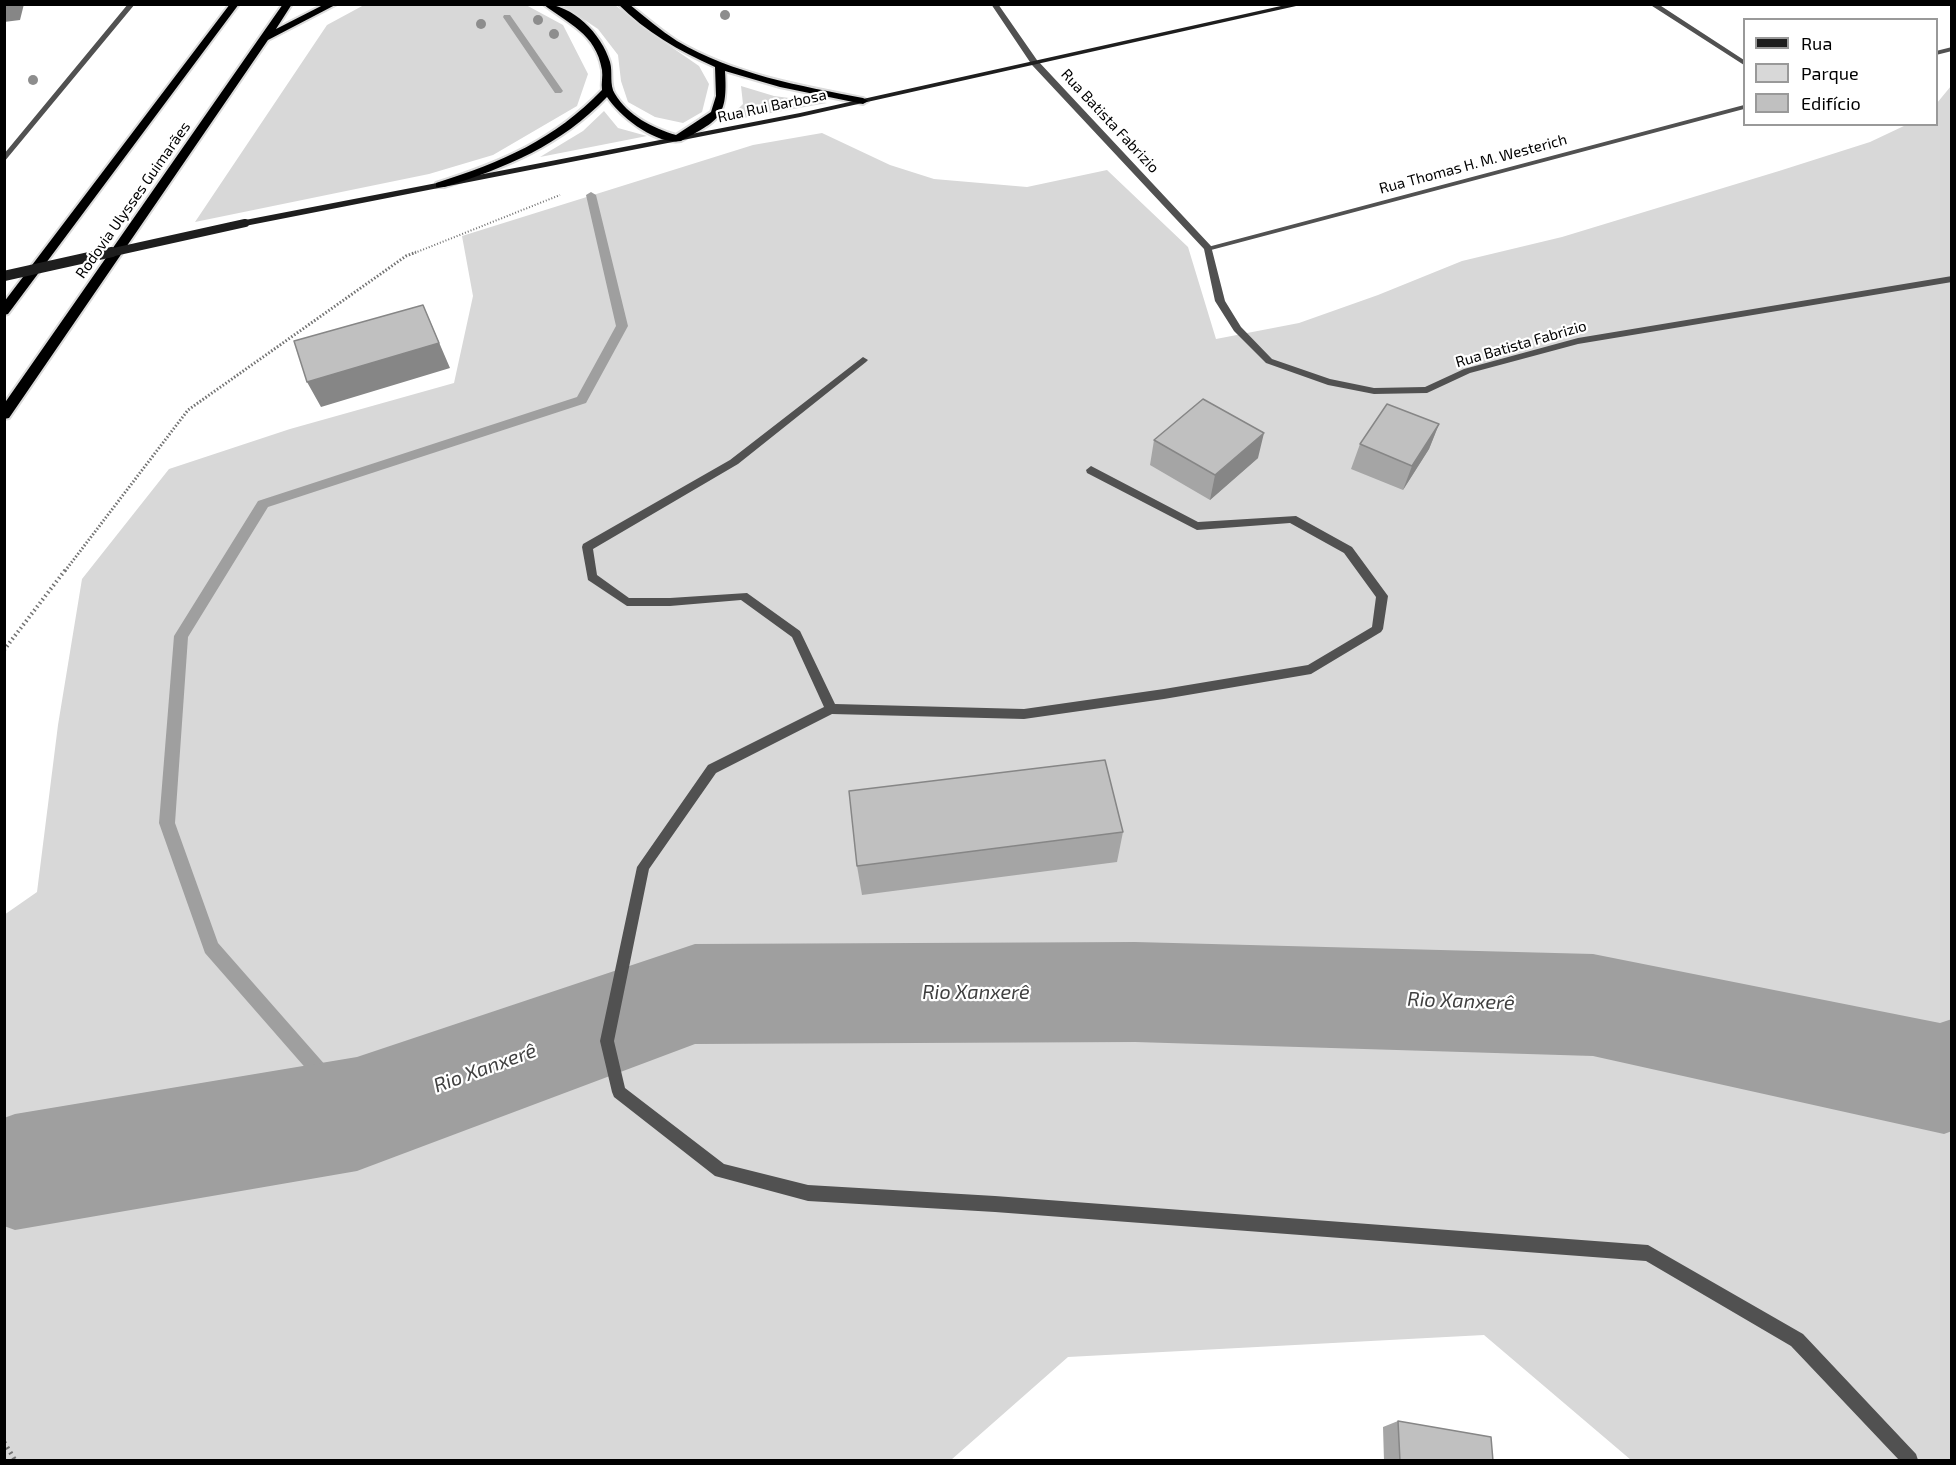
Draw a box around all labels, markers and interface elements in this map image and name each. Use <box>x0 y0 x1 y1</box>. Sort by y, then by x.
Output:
legend <box>1743 18 1938 126</box>
text: Rua <box>1801 32 1832 54</box>
text: Parque <box>1801 62 1859 84</box>
street label: Rua Batista Fabrizio <box>1057 65 1163 177</box>
street label: Rua Rui Barbosa <box>716 86 828 126</box>
text: Edifício <box>1801 92 1861 114</box>
street label: Rodovia Ulysses Guimarães <box>72 118 194 282</box>
street label: Rua Thomas H. M. Westerich <box>1377 130 1569 198</box>
street label: Rua Batista Fabrizio <box>1453 317 1589 371</box>
water label: Rio Xanxerê <box>922 980 1030 1004</box>
water label: Rio Xanxerê <box>1407 987 1515 1015</box>
water label: Rio Xanxerê <box>430 1038 540 1098</box>

